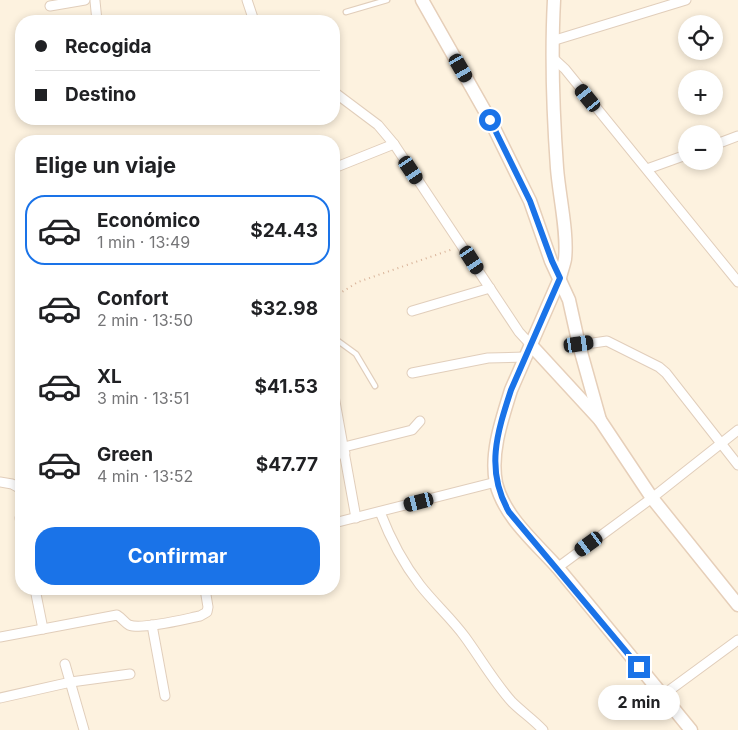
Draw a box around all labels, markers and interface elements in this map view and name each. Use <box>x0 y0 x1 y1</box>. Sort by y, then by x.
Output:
map controls <box>678 15 723 170</box>
button: locate <box>678 15 723 60</box>
text: Recogida <box>65 35 152 58</box>
car <box>447 51 474 85</box>
button: + <box>678 70 723 115</box>
car <box>572 82 603 114</box>
text: Destino <box>65 83 136 106</box>
route start <box>479 109 501 131</box>
button: − <box>678 125 723 170</box>
text: Elige un viaje <box>35 152 176 178</box>
car <box>396 153 425 187</box>
icon: car <box>37 208 82 253</box>
text: Económico <box>97 209 200 232</box>
text: $24.43 <box>250 219 318 242</box>
text: 1 min · 13:49 <box>97 232 190 252</box>
car <box>457 243 486 277</box>
icon: car <box>37 286 82 331</box>
text: Confort <box>97 287 168 310</box>
text: $32.98 <box>251 297 318 320</box>
text: 2 min · 13:50 <box>97 310 193 330</box>
car <box>563 334 594 354</box>
icon: car <box>37 364 82 409</box>
text: XL <box>97 365 122 388</box>
text: $41.53 <box>255 375 318 398</box>
text: 3 min · 13:51 <box>97 388 190 408</box>
icon: car <box>37 442 82 487</box>
text: Green <box>97 443 153 466</box>
text: $47.77 <box>256 453 318 476</box>
text: 4 min · 13:52 <box>97 466 193 486</box>
car <box>402 491 435 513</box>
button: Confirmar <box>35 527 320 585</box>
car <box>572 529 605 559</box>
route end <box>628 656 650 678</box>
callout: 2 min <box>598 684 680 720</box>
text: 2 min <box>618 692 660 712</box>

